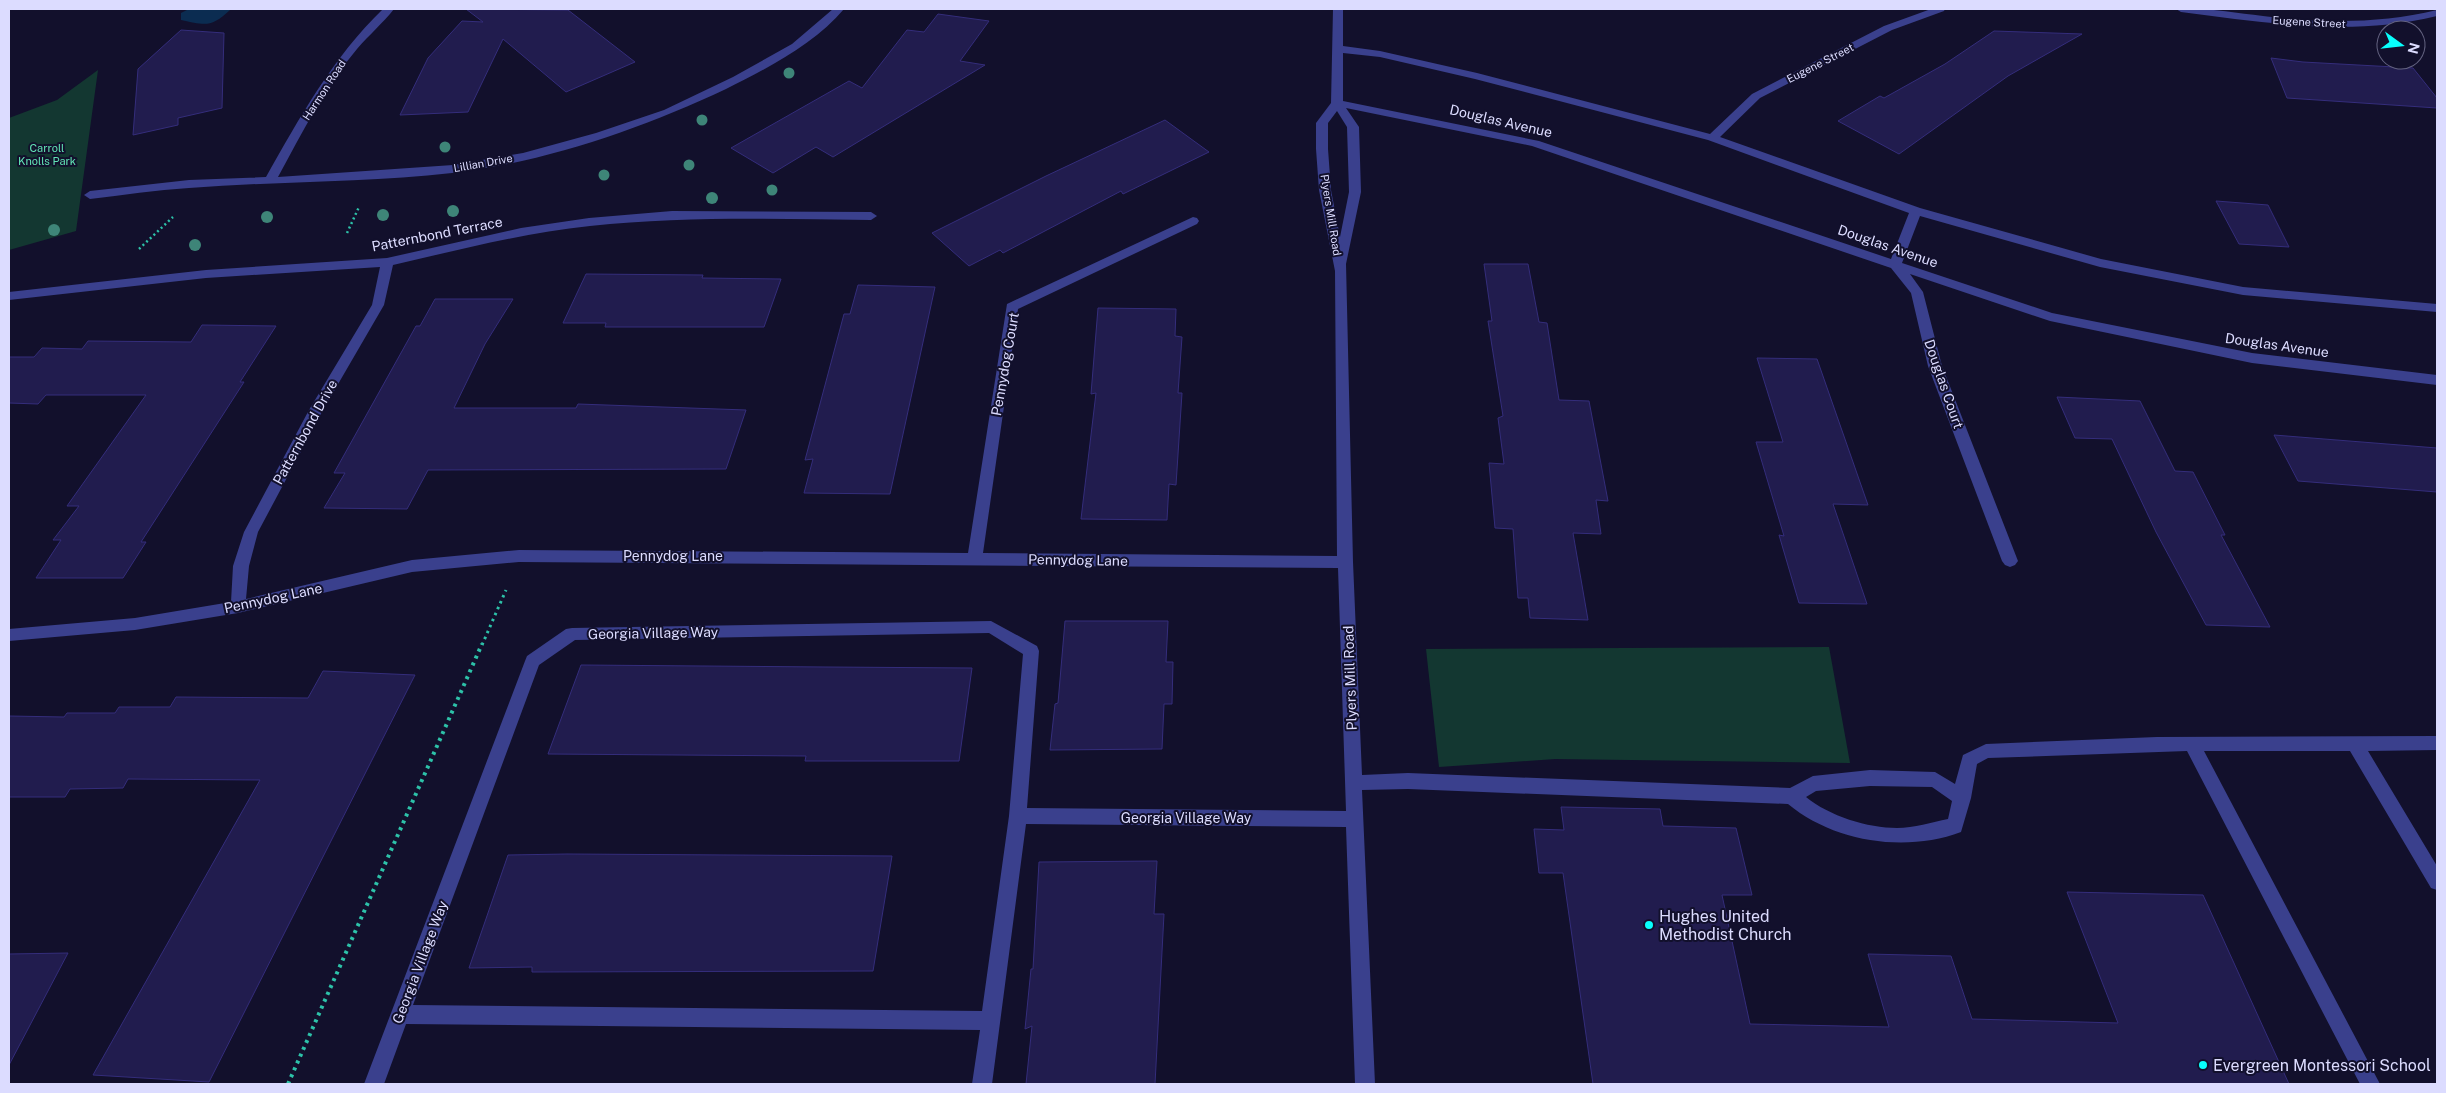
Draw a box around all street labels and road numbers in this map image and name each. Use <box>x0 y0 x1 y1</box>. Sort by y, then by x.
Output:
street label: Eugene Street <box>2272 14 2346 30</box>
street label: Eugene Street <box>1785 41 1855 85</box>
street label: Harmon Road <box>300 58 348 122</box>
street label: Douglas Avenue <box>1448 101 1554 141</box>
street label: Lillian Drive <box>453 152 513 174</box>
street label: Plyers Mill Road <box>1319 173 1343 257</box>
street label: Patternbond Terrace <box>370 213 504 255</box>
street label: Douglas Avenue <box>1836 221 1940 271</box>
street label: Pennydog Court <box>988 311 1022 417</box>
street label: Douglas Avenue <box>2224 330 2330 360</box>
street label: Douglas Court <box>1921 337 1967 431</box>
street label: Patternbond Drive <box>270 377 340 487</box>
street label: Pennydog Lane <box>623 548 723 564</box>
street label: Pennydog Lane <box>1028 551 1128 569</box>
street label: Pennydog Lane <box>222 580 324 616</box>
street label: Georgia Village Way <box>588 624 719 642</box>
street label: Plyers Mill Road <box>1340 625 1360 731</box>
street label: Georgia Village Way <box>1121 810 1252 826</box>
street label: Georgia Village Way <box>389 898 451 1026</box>

